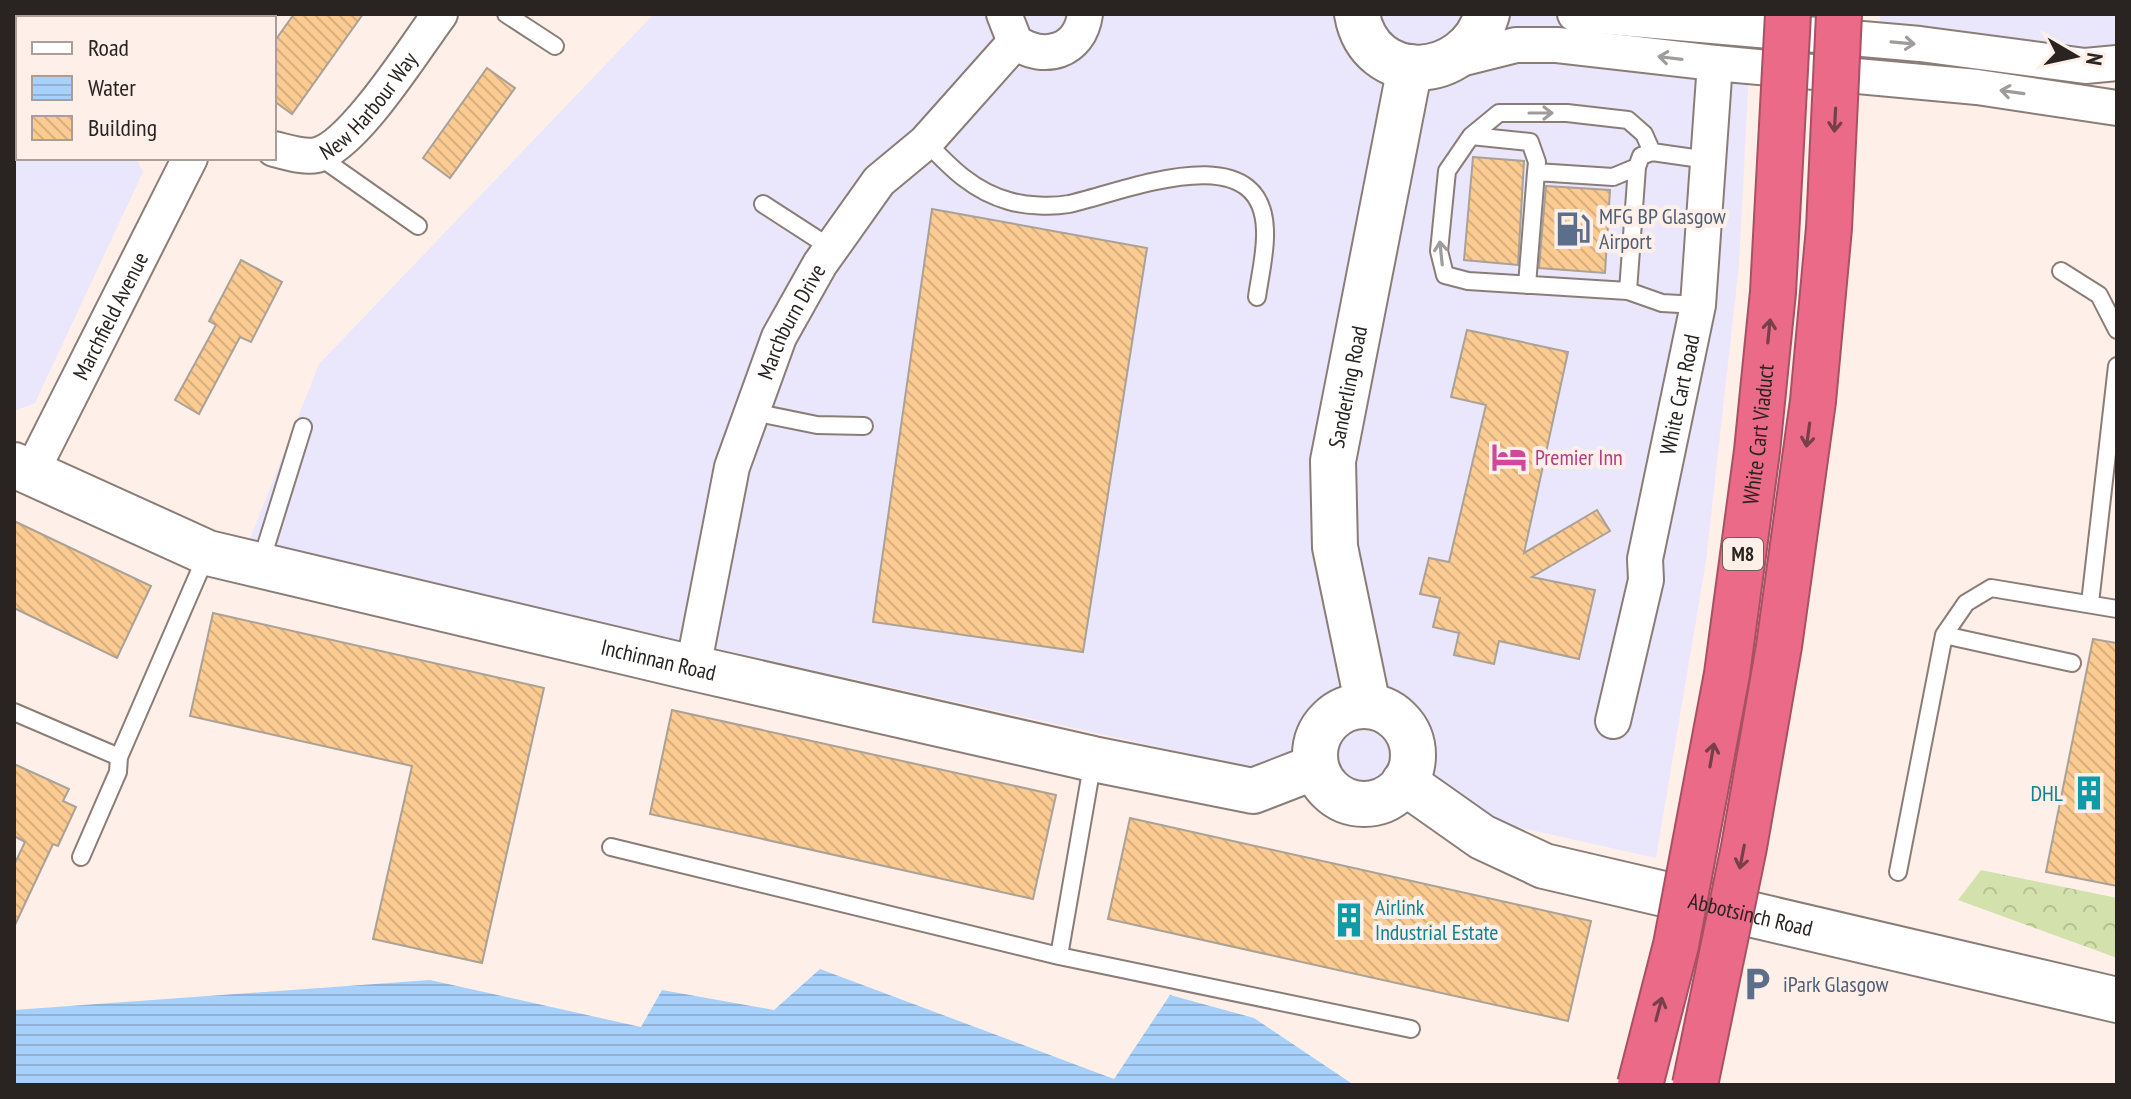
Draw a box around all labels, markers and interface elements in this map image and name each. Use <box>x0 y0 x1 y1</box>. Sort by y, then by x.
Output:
legend <box>16 16 276 160</box>
north arrow <box>2035 16 2115 96</box>
text: Road <box>88 32 129 63</box>
one-way arrow <box>1889 36 1916 51</box>
street label: New Harbour Way <box>315 46 423 166</box>
one-way arrow <box>1657 51 1684 66</box>
text: N <box>2080 51 2110 67</box>
text: Water <box>88 72 136 103</box>
one-way arrow <box>2000 84 2025 99</box>
one-way arrow <box>1527 105 1554 121</box>
one-way arrow <box>1827 106 1842 133</box>
text: Building <box>88 112 157 143</box>
place label: MFG BP Glasgow Airport <box>1599 202 1726 255</box>
fuel station icon: MFG BP Glasgow Airport <box>1554 210 1592 248</box>
one-way arrow <box>1434 240 1449 266</box>
street label: Marchfield Avenue <box>66 247 154 384</box>
street label: Marchburn Drive <box>751 259 831 383</box>
one-way arrow <box>1762 318 1777 345</box>
street label: Sanderling Road <box>1322 323 1373 450</box>
street label: White Cart Road <box>1653 332 1706 457</box>
street label: White Cart Viaduct <box>1736 363 1780 506</box>
one-way arrow <box>1800 422 1815 447</box>
hotel icon: Premier Inn <box>1490 438 1528 476</box>
place label: Premier Inn <box>1535 443 1623 471</box>
road number: M8 <box>1723 538 1763 570</box>
street label: Inchinnan Road <box>598 633 719 687</box>
one-way arrow <box>1706 743 1721 768</box>
building icon: DHL <box>2070 774 2108 812</box>
place label: DHL <box>2031 779 2063 807</box>
one-way arrow <box>1734 844 1749 870</box>
street label: Abbotsinch Road <box>1686 886 1815 942</box>
place label: Airlink Industrial Estate <box>1375 893 1498 946</box>
building icon: Airlink Industrial Estate <box>1330 901 1368 939</box>
parking icon: iPark Glasgow <box>1738 965 1776 1003</box>
place label: iPark Glasgow <box>1783 970 1889 998</box>
one-way arrow <box>1653 997 1668 1023</box>

